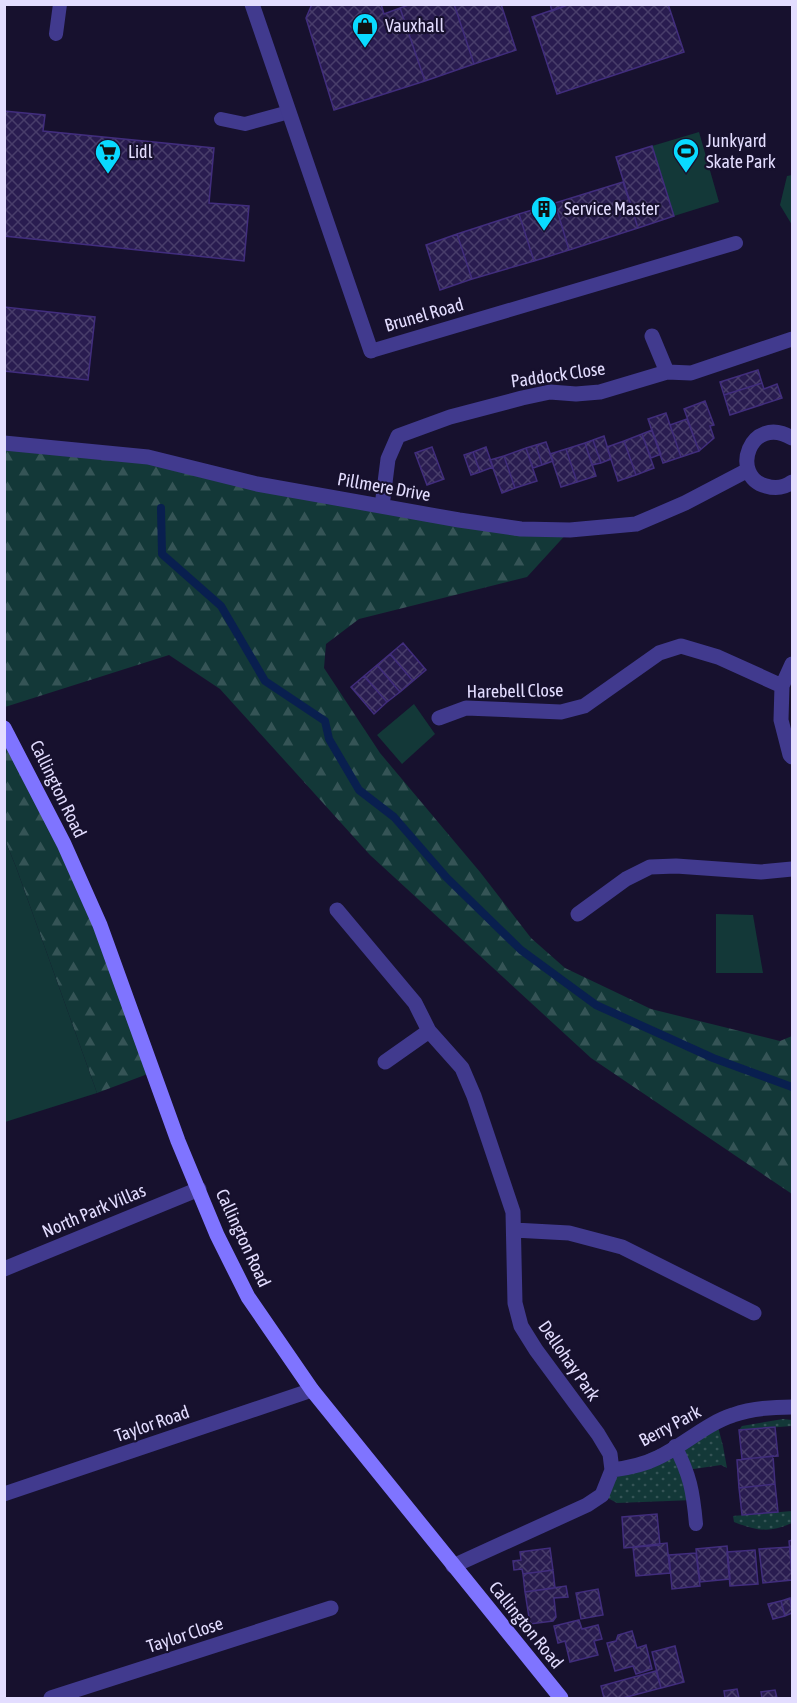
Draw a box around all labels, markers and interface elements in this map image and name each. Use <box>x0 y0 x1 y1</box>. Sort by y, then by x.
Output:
shop icon: Vauxhall <box>350 11 380 49</box>
place label: Vauxhall <box>385 15 444 36</box>
place label: Junkyard Skate Park <box>706 130 776 172</box>
sports icon: Junkyard Skate Park <box>671 136 701 174</box>
supermarket icon: Lidl <box>93 137 123 175</box>
place label: Lidl <box>128 141 153 162</box>
building icon: Service Master <box>529 194 559 232</box>
place label: Service Master <box>564 198 660 219</box>
street label: Brunel Road <box>382 293 466 336</box>
street label: Paddock Close <box>509 357 606 392</box>
street label: Pillmere Drive <box>336 468 432 505</box>
street label: Harebell Close <box>466 679 564 702</box>
street label: Callington Road <box>26 737 91 841</box>
street label: North Park Villas <box>39 1179 149 1242</box>
street label: Callington Road <box>212 1185 275 1290</box>
street label: Dellohay Park <box>534 1317 605 1405</box>
street label: Berry Park <box>635 1400 704 1451</box>
street label: Taylor Road <box>112 1401 192 1446</box>
street label: Callington Road <box>485 1577 568 1672</box>
street label: Taylor Close <box>144 1612 226 1657</box>

